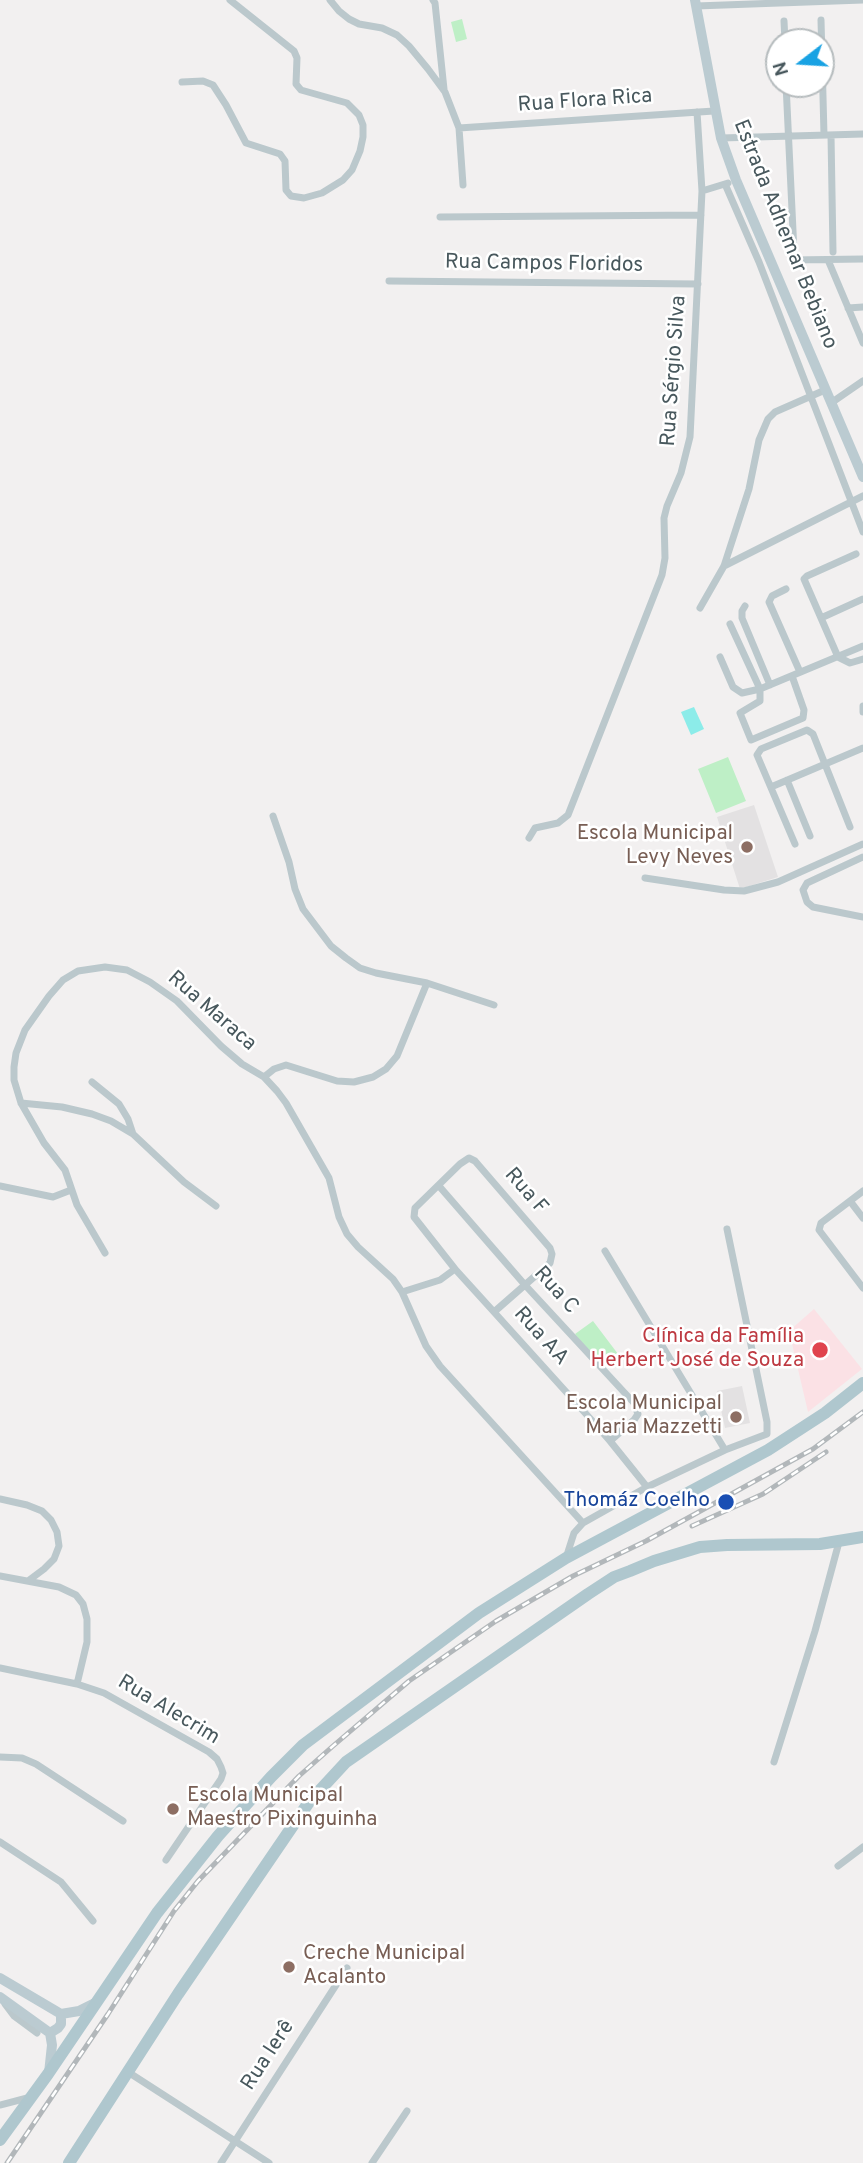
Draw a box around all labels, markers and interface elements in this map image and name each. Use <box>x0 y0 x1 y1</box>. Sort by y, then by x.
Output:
north arrow <box>765 28 835 98</box>
text: N <box>768 59 795 79</box>
street label: Rua Flora Rica <box>517 85 653 119</box>
street label: Estrada Adhemar Bebiano <box>726 117 842 353</box>
street label: Rua Campos Floridos <box>445 251 643 279</box>
street label: Rua Sérgio Silva <box>657 295 693 447</box>
place label: Escola Municipal Levy Neves <box>577 822 733 872</box>
marker: Escola Municipal Levy Neves <box>739 839 755 855</box>
street label: Rua Maraca <box>161 967 261 1057</box>
street label: Rua F <box>498 1164 552 1220</box>
street label: Rua C <box>527 1262 583 1320</box>
street label: Rua AA <box>507 1302 573 1372</box>
place label: Clínica da Família Herbert José de Souza <box>590 1325 804 1375</box>
marker: Clínica da Família Herbert José de Souza <box>810 1340 830 1360</box>
place label: Escola Municipal Maria Mazzetti <box>566 1392 722 1442</box>
marker: Escola Municipal Maria Mazzetti <box>728 1409 744 1425</box>
place label: Thomáz Coelho <box>563 1489 710 1515</box>
marker: Thomáz Coelho <box>716 1492 736 1512</box>
street label: Rua Alecrim <box>112 1671 224 1751</box>
place label: Escola Municipal Maestro Pixinguinha <box>187 1784 377 1834</box>
marker: Escola Municipal Maestro Pixinguinha <box>165 1801 181 1817</box>
place label: Creche Municipal Acalanto <box>303 1942 465 1992</box>
marker: Creche Municipal Acalanto <box>281 1959 297 1975</box>
street label: Rua Ierê <box>237 2016 301 2096</box>

